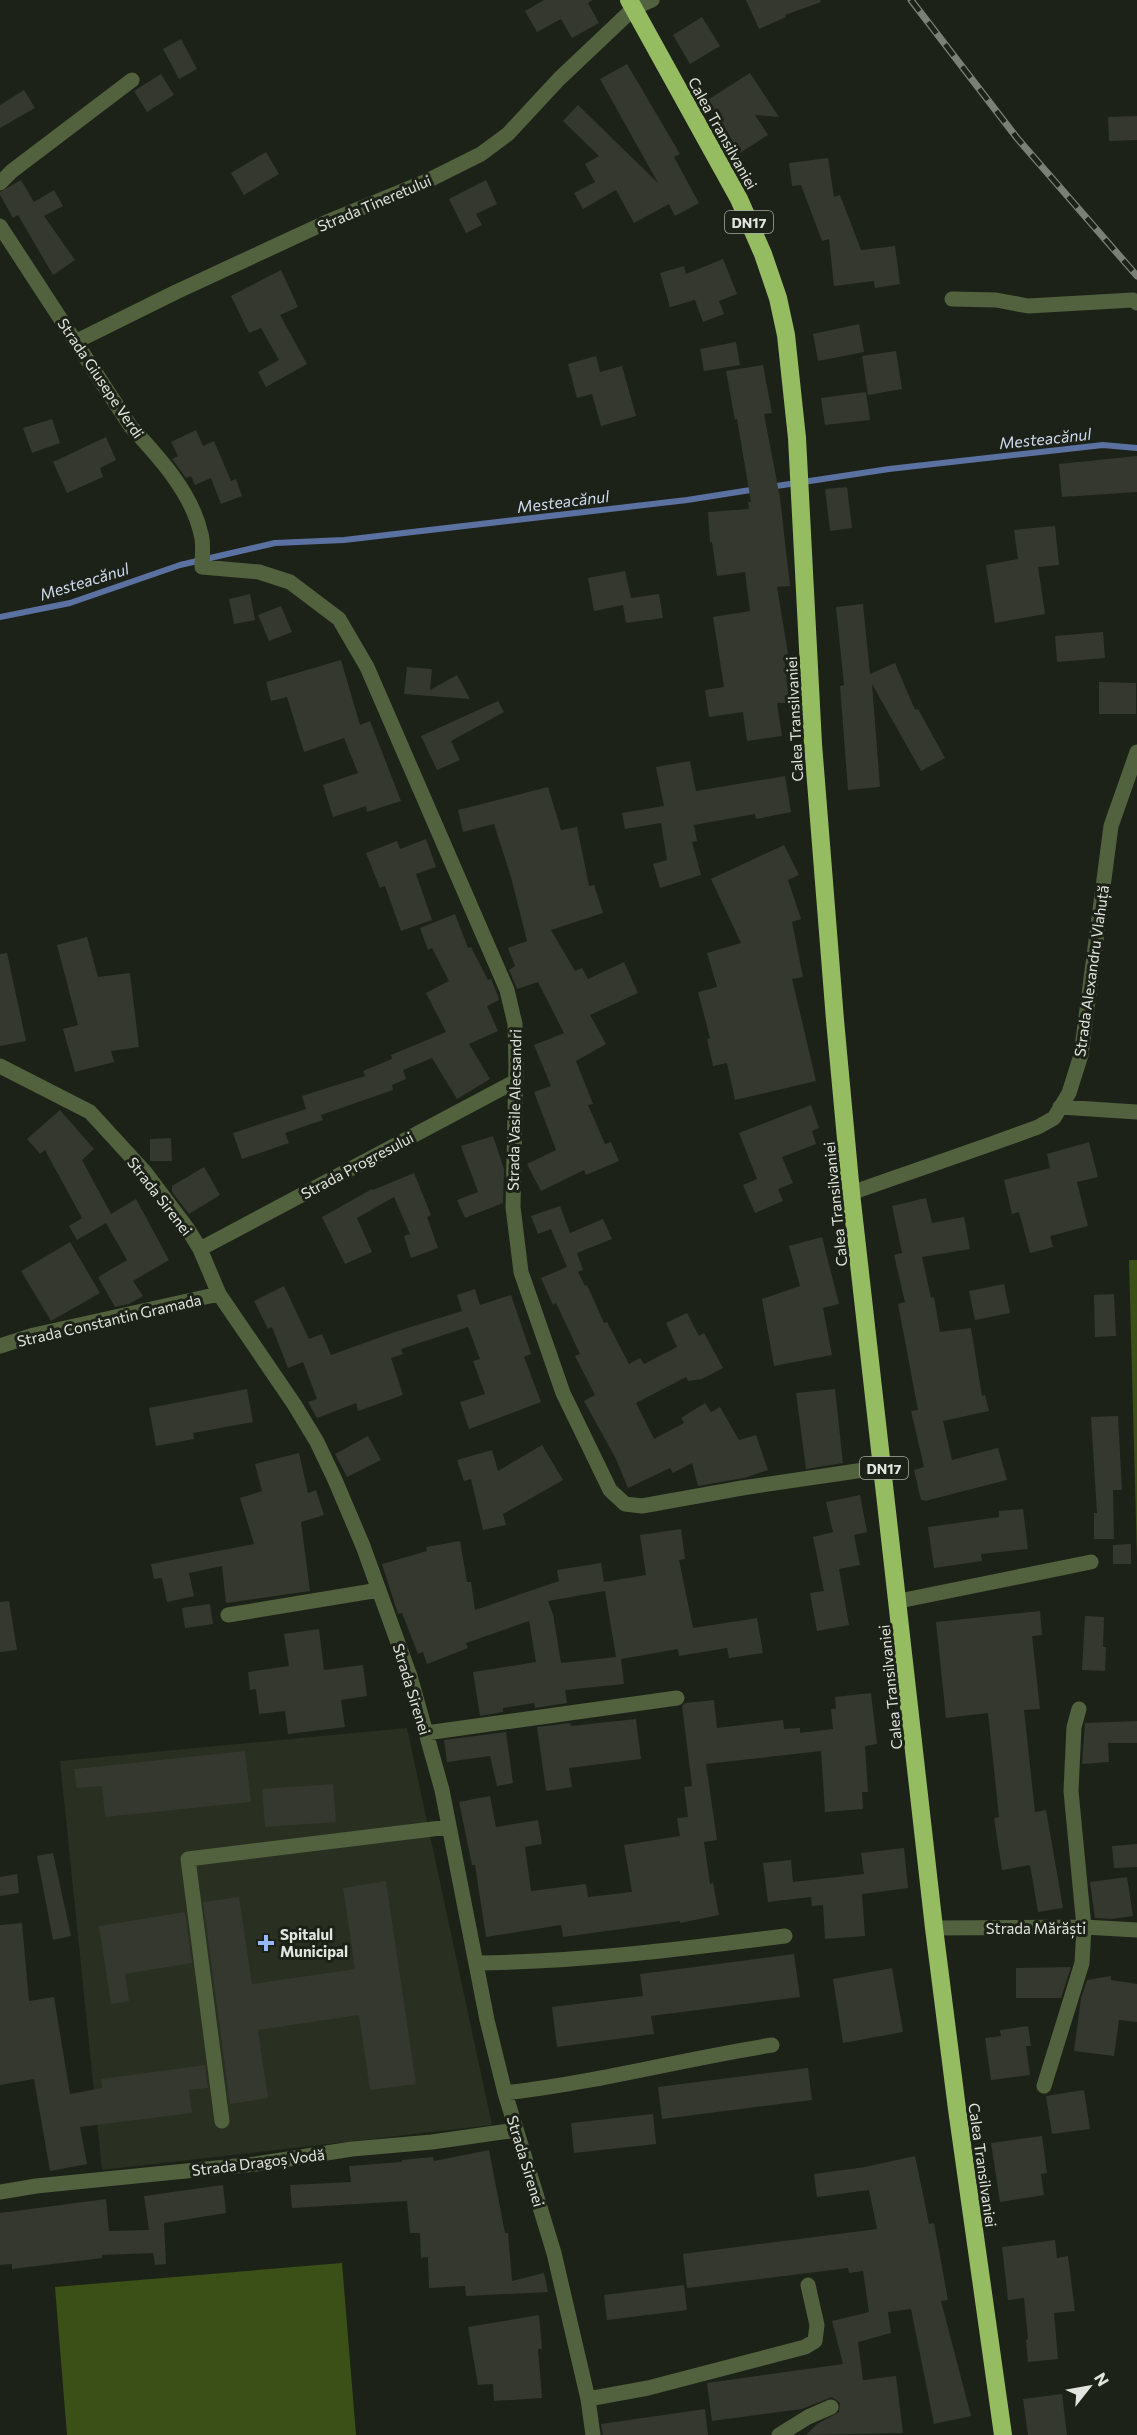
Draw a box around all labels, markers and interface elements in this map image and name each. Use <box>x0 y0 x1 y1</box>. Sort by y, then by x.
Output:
street label: Calea Transilvaniei <box>685 74 761 192</box>
street label: Strada Tineretului <box>314 171 434 235</box>
road number: DN17 <box>725 211 773 233</box>
street label: Strada Giusepe Verdi <box>54 315 148 441</box>
water label: Mesteacănul <box>998 424 1093 452</box>
water label: Mesteacănul <box>516 486 611 516</box>
water label: Mesteacănul <box>37 558 132 604</box>
street label: Calea Transilvaniei <box>782 656 806 782</box>
street label: Strada Alexandru Vlahuță <box>1070 884 1114 1058</box>
street label: Strada Vasile Alecsandri <box>504 1029 524 1191</box>
street label: Strada Progresului <box>298 1128 416 1202</box>
street label: Calea Transilvaniei <box>819 1141 851 1267</box>
street label: Strada Sirenei <box>124 1153 196 1239</box>
street label: Strada Constantin Gramada <box>15 1290 203 1350</box>
road number: DN17 <box>860 1457 908 1479</box>
street label: Calea Transilvaniei <box>874 1624 906 1750</box>
street label: Strada Sirenei <box>390 1641 434 1737</box>
street label: Strada Mărăști <box>986 1919 1086 1939</box>
place label: Spitalul Municipal <box>280 1925 348 1960</box>
marker: Spitalul Municipal <box>257 1934 275 1952</box>
street label: Calea Transilvaniei <box>965 2102 1001 2228</box>
street label: Strada Sirenei <box>504 2113 548 2209</box>
street label: Strada Dragoș Vodă <box>191 2145 326 2181</box>
north arrow <box>1059 2357 1119 2417</box>
text: N <box>1091 2369 1114 2389</box>

